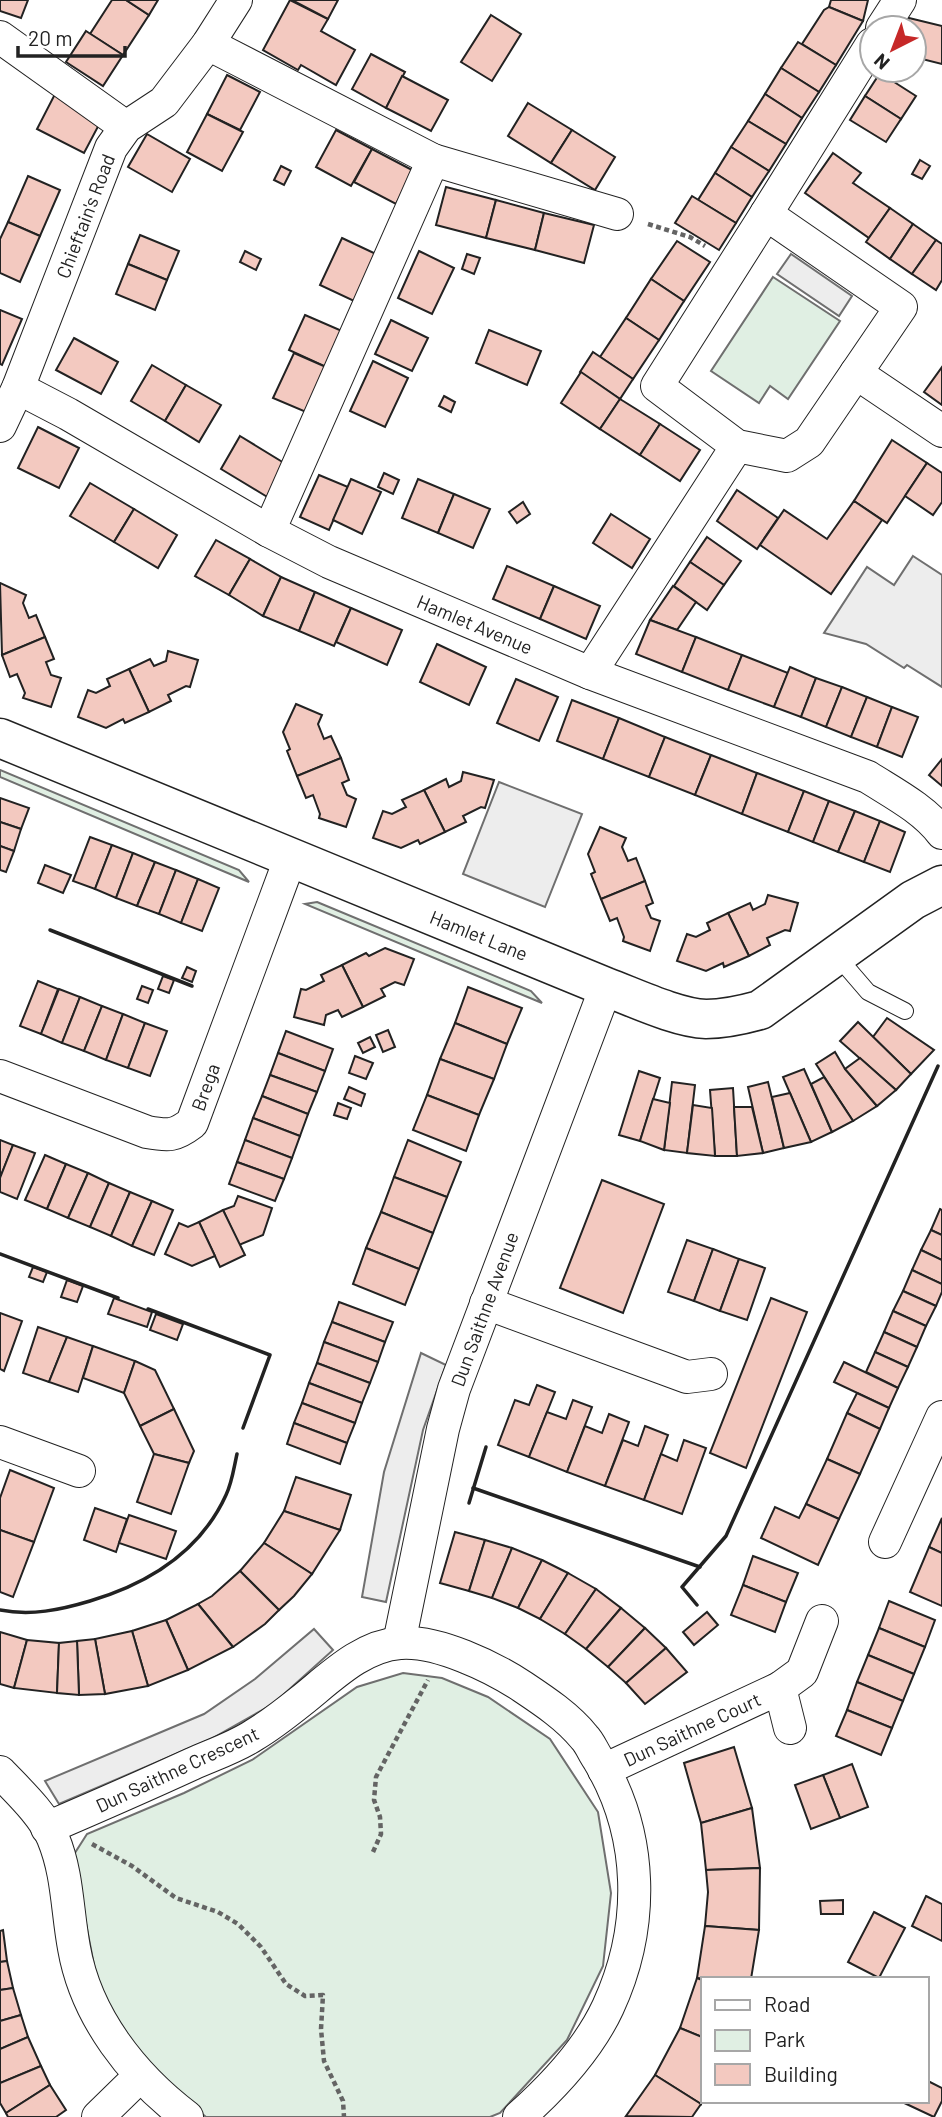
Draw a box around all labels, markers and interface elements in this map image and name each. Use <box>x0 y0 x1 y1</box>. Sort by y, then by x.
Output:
scale bar <box>18 14 124 58</box>
north arrow <box>858 14 928 84</box>
text: 20 m <box>28 25 73 50</box>
text: N <box>869 49 894 75</box>
street label: Chieftain's Road <box>51 151 119 281</box>
street label: Hamlet Avenue <box>414 589 536 659</box>
street label: Hamlet Lane <box>427 905 531 965</box>
street label: Brega <box>186 1060 224 1114</box>
street label: Dun Saithne Avenue <box>445 1229 523 1389</box>
street label: Dun Saithne Court <box>620 1687 764 1771</box>
street label: Dun Saithne Crescent <box>92 1721 262 1817</box>
legend <box>701 1977 928 2103</box>
text: Road <box>764 1991 810 2016</box>
text: Park <box>764 2026 805 2051</box>
text: Building <box>764 2061 838 2086</box>

